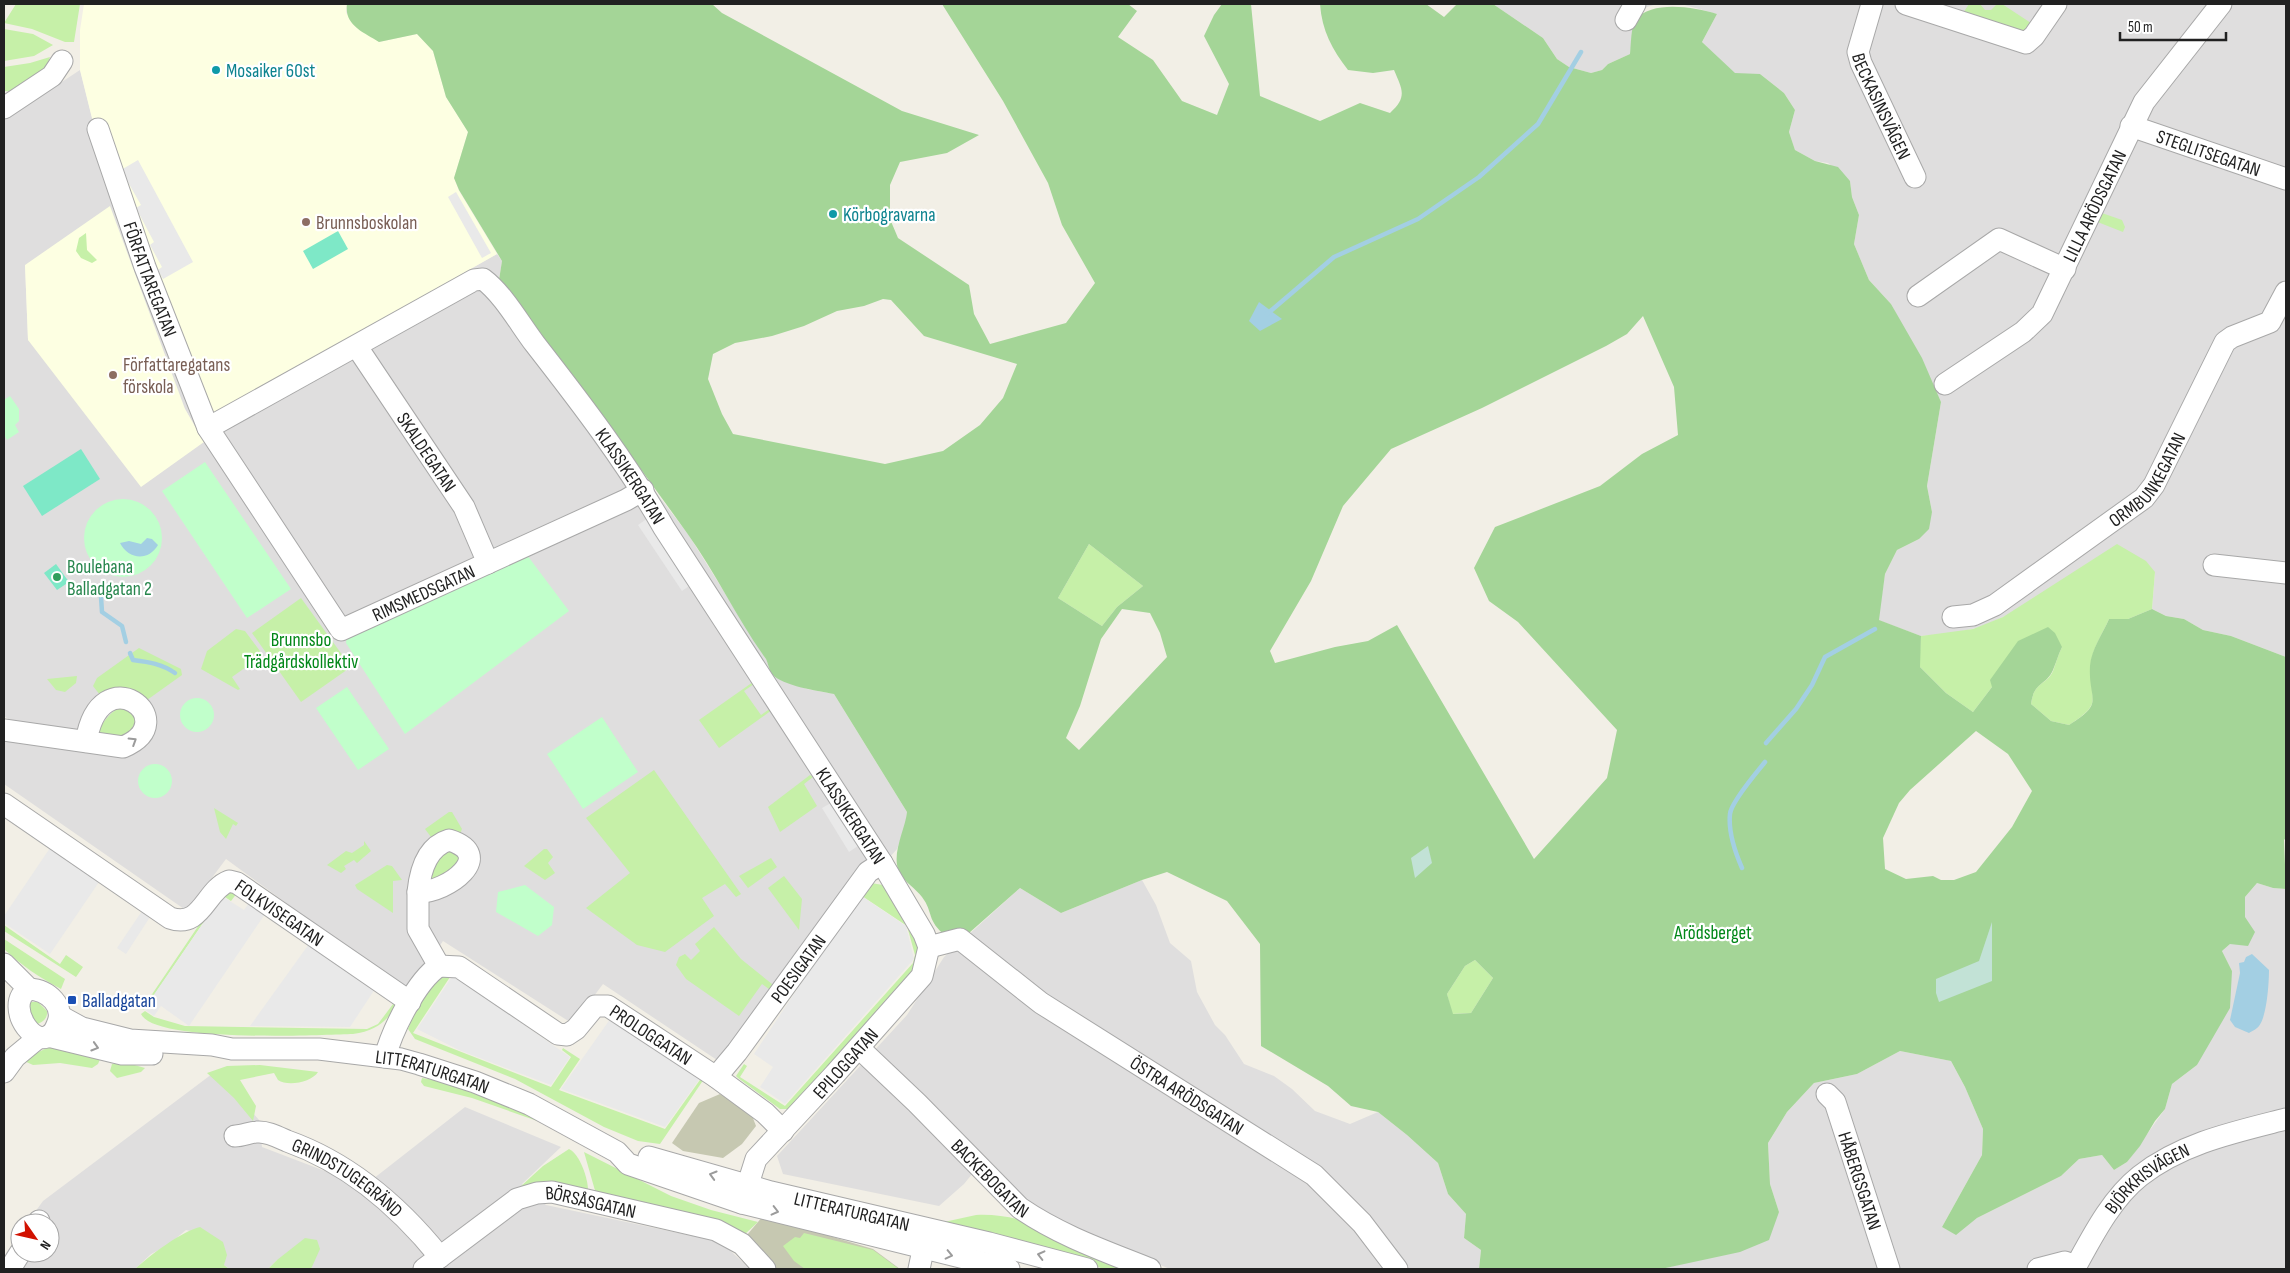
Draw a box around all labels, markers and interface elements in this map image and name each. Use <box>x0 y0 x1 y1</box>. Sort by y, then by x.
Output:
scale bar <box>2120 10 2226 42</box>
text: 50 m <box>2128 18 2153 37</box>
street label: BECKASINSVÄGEN <box>1846 51 1915 164</box>
place label: Mosaiker 60st <box>226 60 315 83</box>
marker: Mosaiker 60st <box>210 64 222 76</box>
street label: STEGLITSEGATAN <box>2153 125 2263 182</box>
street label: LILLA ARÖDSGATAN <box>2059 147 2132 266</box>
place label: Körbogravarna <box>843 204 936 227</box>
marker: Körbogravarna <box>827 208 839 220</box>
place label: Brunnsboskolan <box>316 212 417 235</box>
marker: Brunnsboskolan <box>300 216 312 228</box>
street label: FÖRFATTAREGATAN <box>117 219 181 340</box>
place label: Författaregatans förskola <box>123 354 230 399</box>
marker: Författaregatans förskola <box>107 369 119 381</box>
street label: SKALDEGATAN <box>391 409 461 497</box>
street label: KLASSIKERGATAN <box>590 424 669 529</box>
street label: ORMBUNKEGATAN <box>2105 429 2191 533</box>
place label: Boulebana Balladgatan 2 <box>67 556 152 601</box>
street label: RIMSMEDSGATAN <box>369 560 479 627</box>
marker: Boulebana Balladgatan 2 <box>51 571 63 583</box>
park label: Brunnsbo Trädgårdskollektiv <box>244 629 358 674</box>
one-way arrow <box>127 738 136 748</box>
street label: KLASSIKERGATAN <box>810 764 890 869</box>
street label: FOLKVISEGATAN <box>230 875 327 952</box>
park label: Arödsberget <box>1673 922 1752 945</box>
street label: POESIGATAN <box>767 931 832 1008</box>
place label: Balladgatan <box>82 990 156 1013</box>
marker: Balladgatan <box>66 994 78 1006</box>
street label: PROLOGGATAN <box>605 1000 696 1071</box>
street label: EPILOGGATAN <box>808 1024 884 1104</box>
one-way arrow <box>90 1042 99 1052</box>
street label: LITTERATURGATAN <box>374 1046 492 1100</box>
street label: ÖSTRA ARÖDSGATAN <box>1125 1052 1247 1141</box>
street label: HÅBERGSGATAN <box>1832 1129 1886 1233</box>
street label: GRINDSTUGEGRÄND <box>288 1134 407 1223</box>
street label: BACKEBOGATAN <box>946 1135 1033 1224</box>
street label: BJÖRKRISVÄGEN <box>2100 1139 2193 1218</box>
one-way arrow <box>709 1171 718 1181</box>
street label: BÖRSÅSGATAN <box>545 1182 638 1224</box>
street label: LITTERATURGATAN <box>792 1188 911 1237</box>
one-way arrow <box>770 1205 779 1216</box>
north arrow <box>10 1213 60 1263</box>
text: N <box>36 1237 55 1253</box>
one-way arrow <box>945 1249 954 1260</box>
one-way arrow <box>1036 1250 1045 1261</box>

